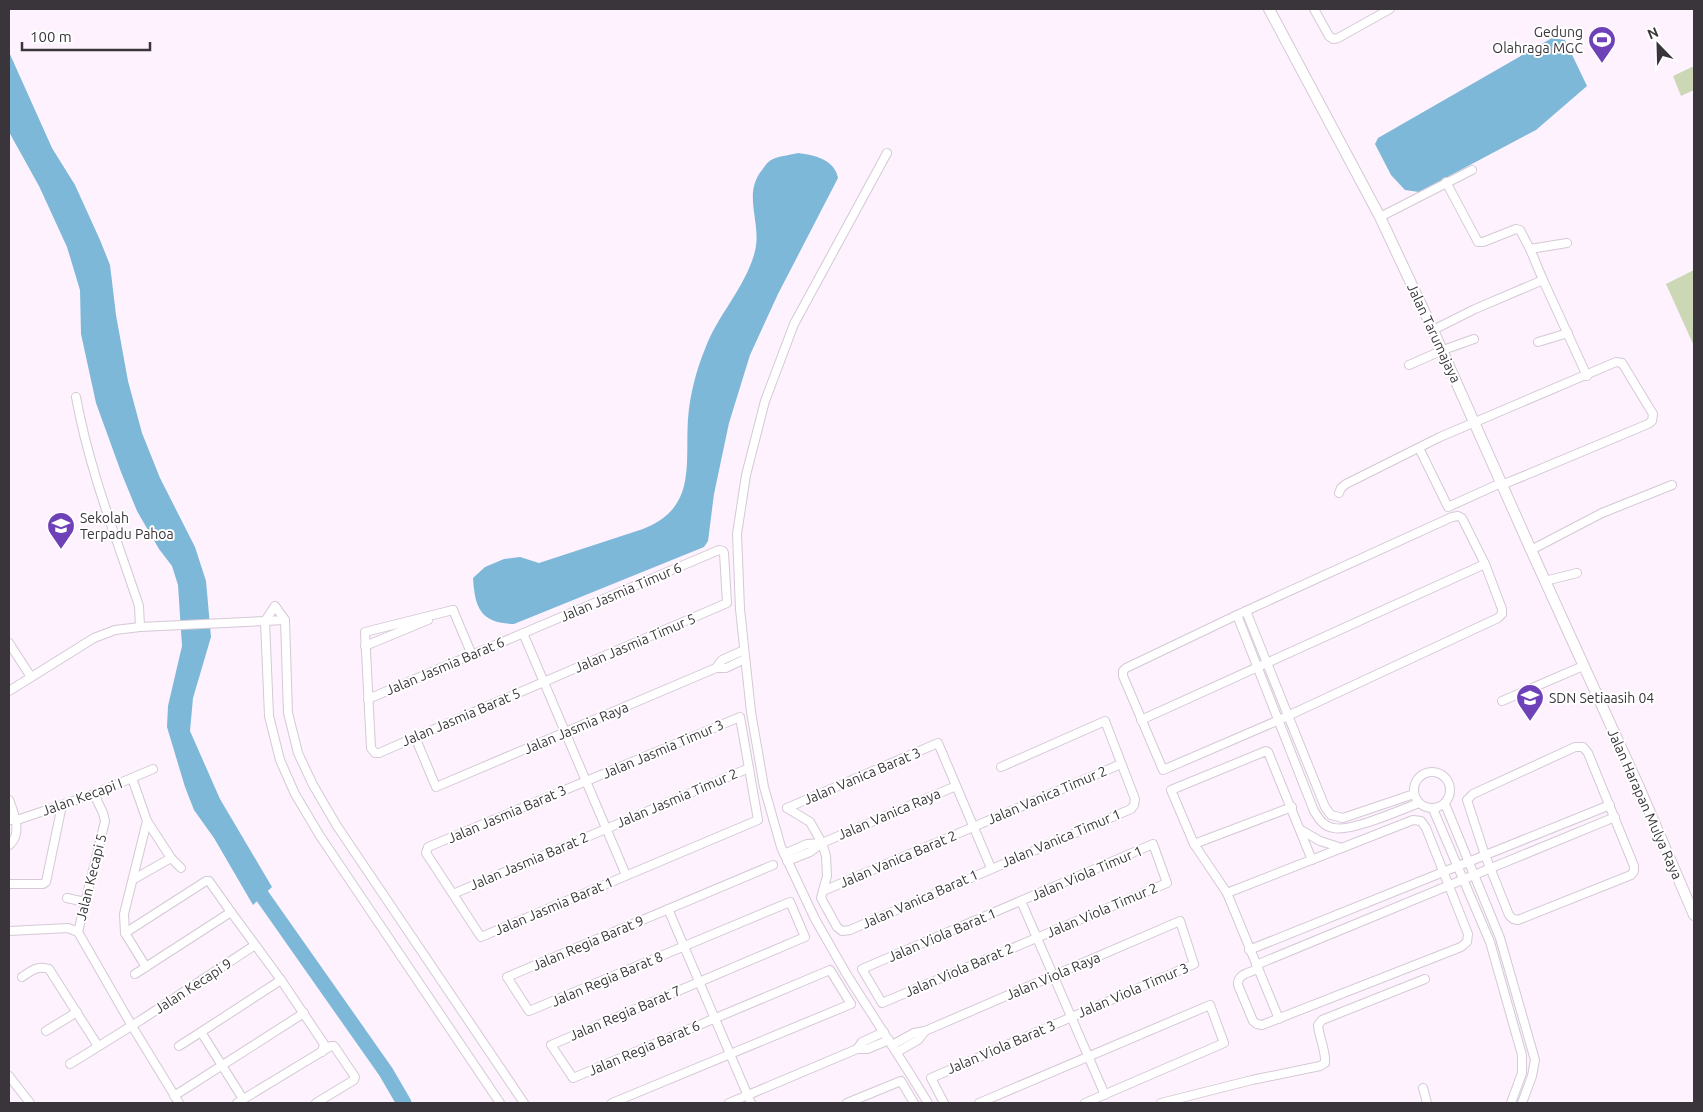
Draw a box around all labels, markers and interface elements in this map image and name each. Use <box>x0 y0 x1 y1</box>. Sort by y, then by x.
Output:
scale bar <box>22 20 150 52</box>
north arrow <box>1633 20 1683 70</box>
place label: Gedung Olahraga MGC <box>1492 24 1583 56</box>
text: N <box>1645 24 1661 42</box>
sports icon: Gedung Olahraga MGC <box>1587 25 1617 64</box>
text: 100 m <box>30 28 72 45</box>
street label: Jalan Tarumajaya <box>1404 281 1464 385</box>
place label: Sekolah Terpadu Pahoa <box>80 510 174 542</box>
school or university icon: Sekolah Terpadu Pahoa <box>46 511 76 550</box>
street label: Jalan Jasmia Timur 6 <box>558 559 684 625</box>
street label: Jalan Jasmia Timur 5 <box>572 610 698 676</box>
street label: Jalan Jasmia Barat 6 <box>383 634 507 698</box>
school or university icon: SDN Setiaasih 04 <box>1515 683 1545 722</box>
street label: Jalan Jasmia Barat 5 <box>399 685 523 749</box>
place label: SDN Setiaasih 04 <box>1549 690 1654 706</box>
street label: Jalan Jasmia Raya <box>521 699 631 757</box>
street label: Jalan Jasmia Timur 3 <box>600 716 726 782</box>
street label: Jalan Harapan Mulya Raya <box>1605 726 1685 882</box>
street label: Jalan Vanica Barat 3 <box>801 744 923 808</box>
street label: Jalan Vanica Timur 2 <box>985 763 1109 827</box>
street label: Jalan Jasmia Timur 2 <box>614 765 740 831</box>
street label: Jalan Kecapi I <box>40 775 124 819</box>
street label: Jalan Jasmia Barat 3 <box>445 782 569 846</box>
street label: Jalan Vanica Raya <box>835 785 943 843</box>
street label: Jalan Vanica Timur 1 <box>999 806 1123 870</box>
street label: Jalan Vanica Barat 2 <box>837 827 959 891</box>
street label: Jalan Jasmia Barat 2 <box>467 829 591 893</box>
street label: Jalan Kecapi 5 <box>73 832 109 922</box>
street label: Jalan Viola Timur 1 <box>1029 842 1145 904</box>
street label: Jalan Vanica Barat 1 <box>859 866 981 932</box>
street label: Jalan Jasmia Barat 1 <box>492 874 616 938</box>
street label: Jalan Viola Timur 2 <box>1044 879 1160 941</box>
street label: Jalan Viola Barat 1 <box>885 905 999 965</box>
street label: Jalan Regia Barat 9 <box>530 912 646 974</box>
street label: Jalan Viola Barat 2 <box>902 940 1016 1000</box>
street label: Jalan Regia Barat 8 <box>549 948 665 1010</box>
street label: Jalan Viola Raya <box>1003 949 1103 1003</box>
street label: Jalan Kecapi 9 <box>151 955 235 1017</box>
street label: Jalan Viola Timur 3 <box>1075 959 1191 1021</box>
street label: Jalan Regia Barat 7 <box>567 982 683 1044</box>
street label: Jalan Regia Barat 6 <box>586 1017 702 1079</box>
street label: Jalan Viola Barat 3 <box>944 1017 1058 1077</box>

